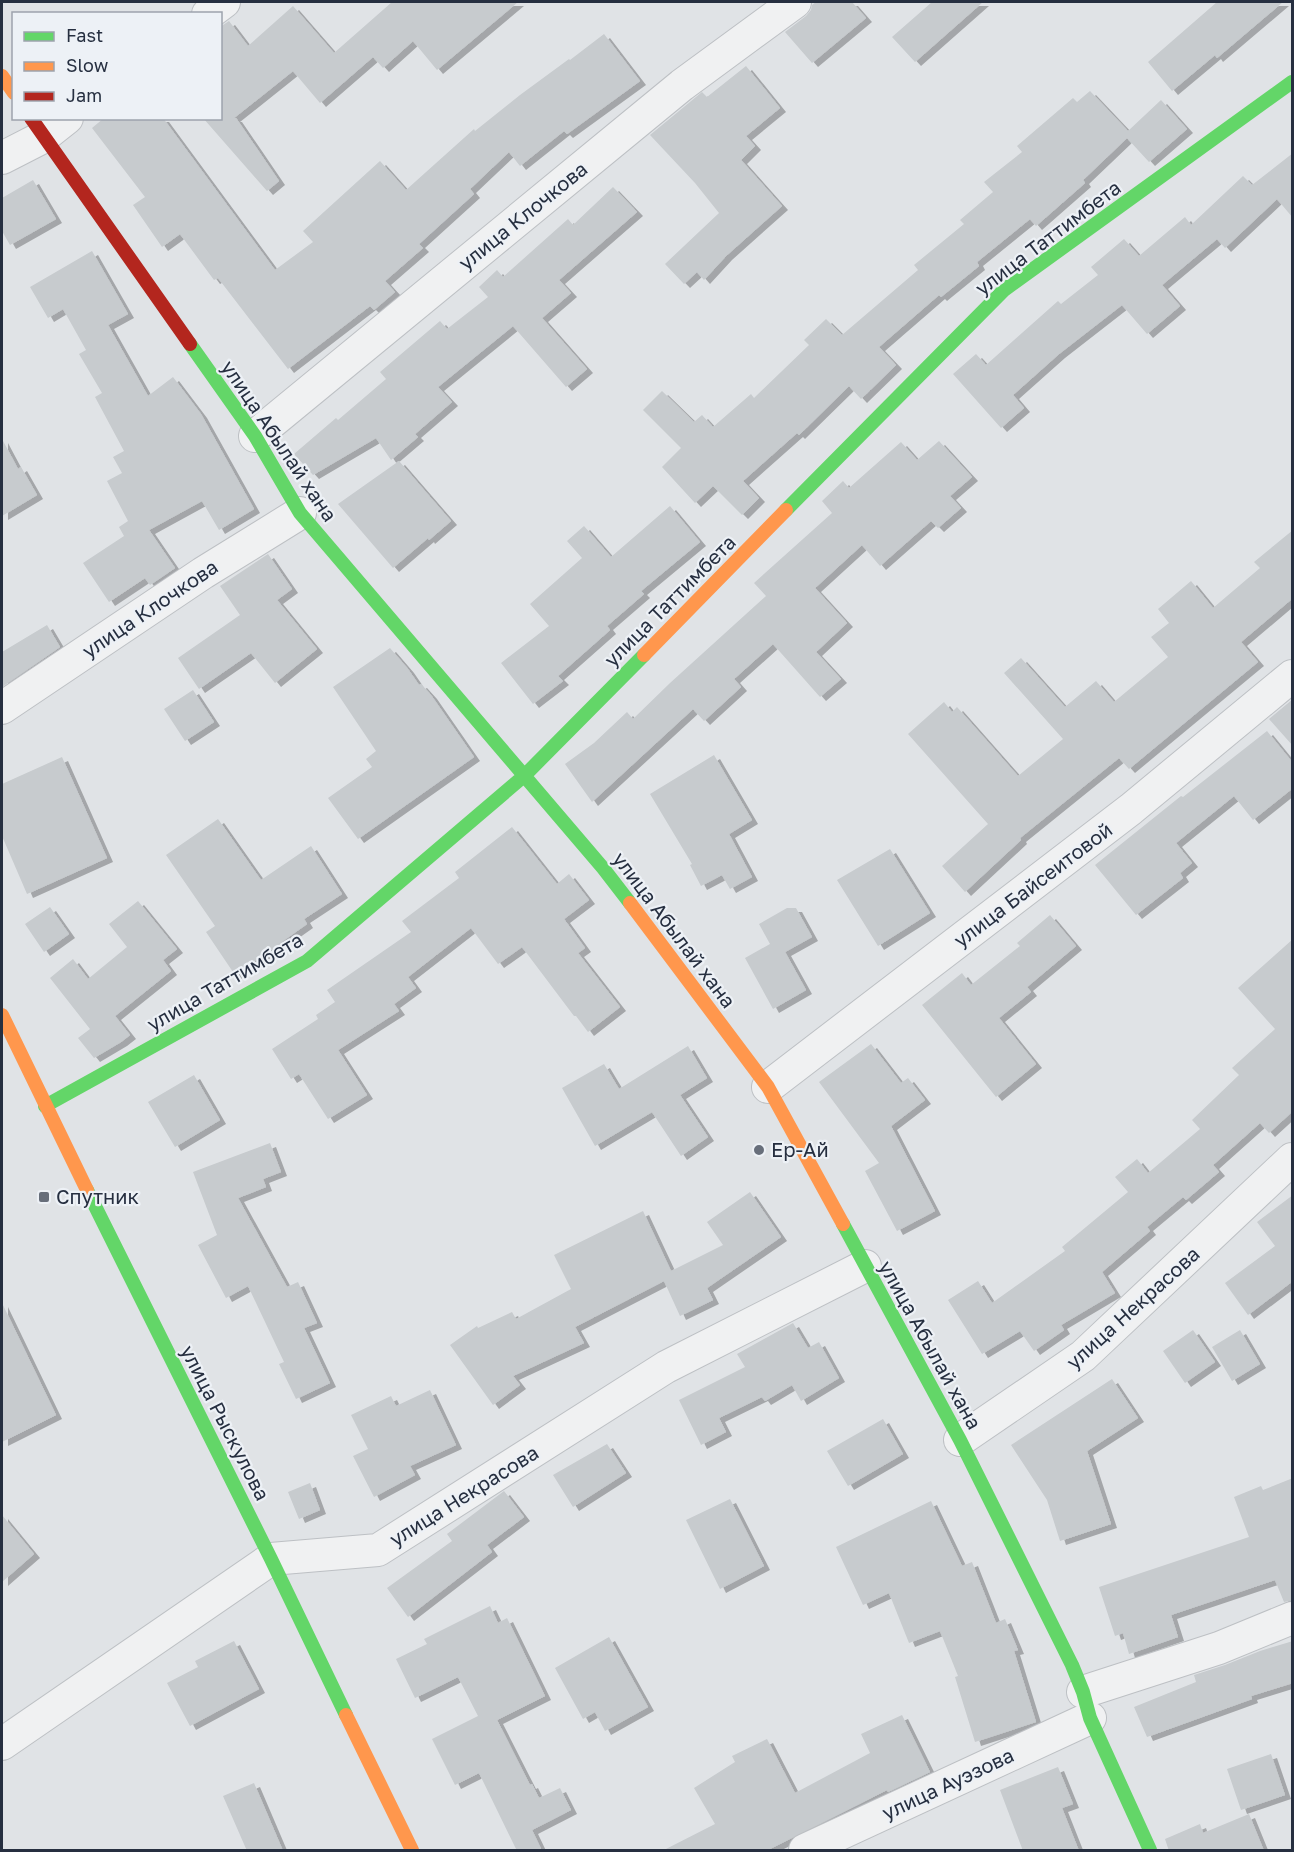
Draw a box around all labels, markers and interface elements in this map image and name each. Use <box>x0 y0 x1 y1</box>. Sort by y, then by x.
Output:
legend <box>12 12 222 120</box>
text: Fast <box>66 24 103 46</box>
text: Slow <box>66 54 109 76</box>
text: Jam <box>66 84 102 106</box>
street label: улица Клочкова <box>453 156 592 274</box>
street label: улица Таттимбета <box>970 175 1125 300</box>
street label: улица Абылай хана <box>217 355 343 526</box>
street label: улица Таттимбета <box>599 530 740 671</box>
street label: улица Клочкова <box>77 554 222 662</box>
street label: улица Байсеитовой <box>948 817 1116 952</box>
street label: улица Абылай хана <box>608 847 741 1012</box>
street label: улица Таттимбета <box>142 927 307 1036</box>
place label: Ер-Ай <box>771 1137 829 1161</box>
marker: Ер-Ай <box>752 1143 766 1157</box>
place label: Спутник <box>56 1184 139 1208</box>
marker: Спутник <box>37 1190 51 1204</box>
street label: улица Некрасова <box>1061 1241 1204 1373</box>
street label: улица Абылай хана <box>875 1256 987 1433</box>
street label: улица Рыскулова <box>176 1341 275 1504</box>
street label: улица Некрасова <box>385 1440 542 1551</box>
street label: улица Ауэзова <box>878 1742 1017 1824</box>

